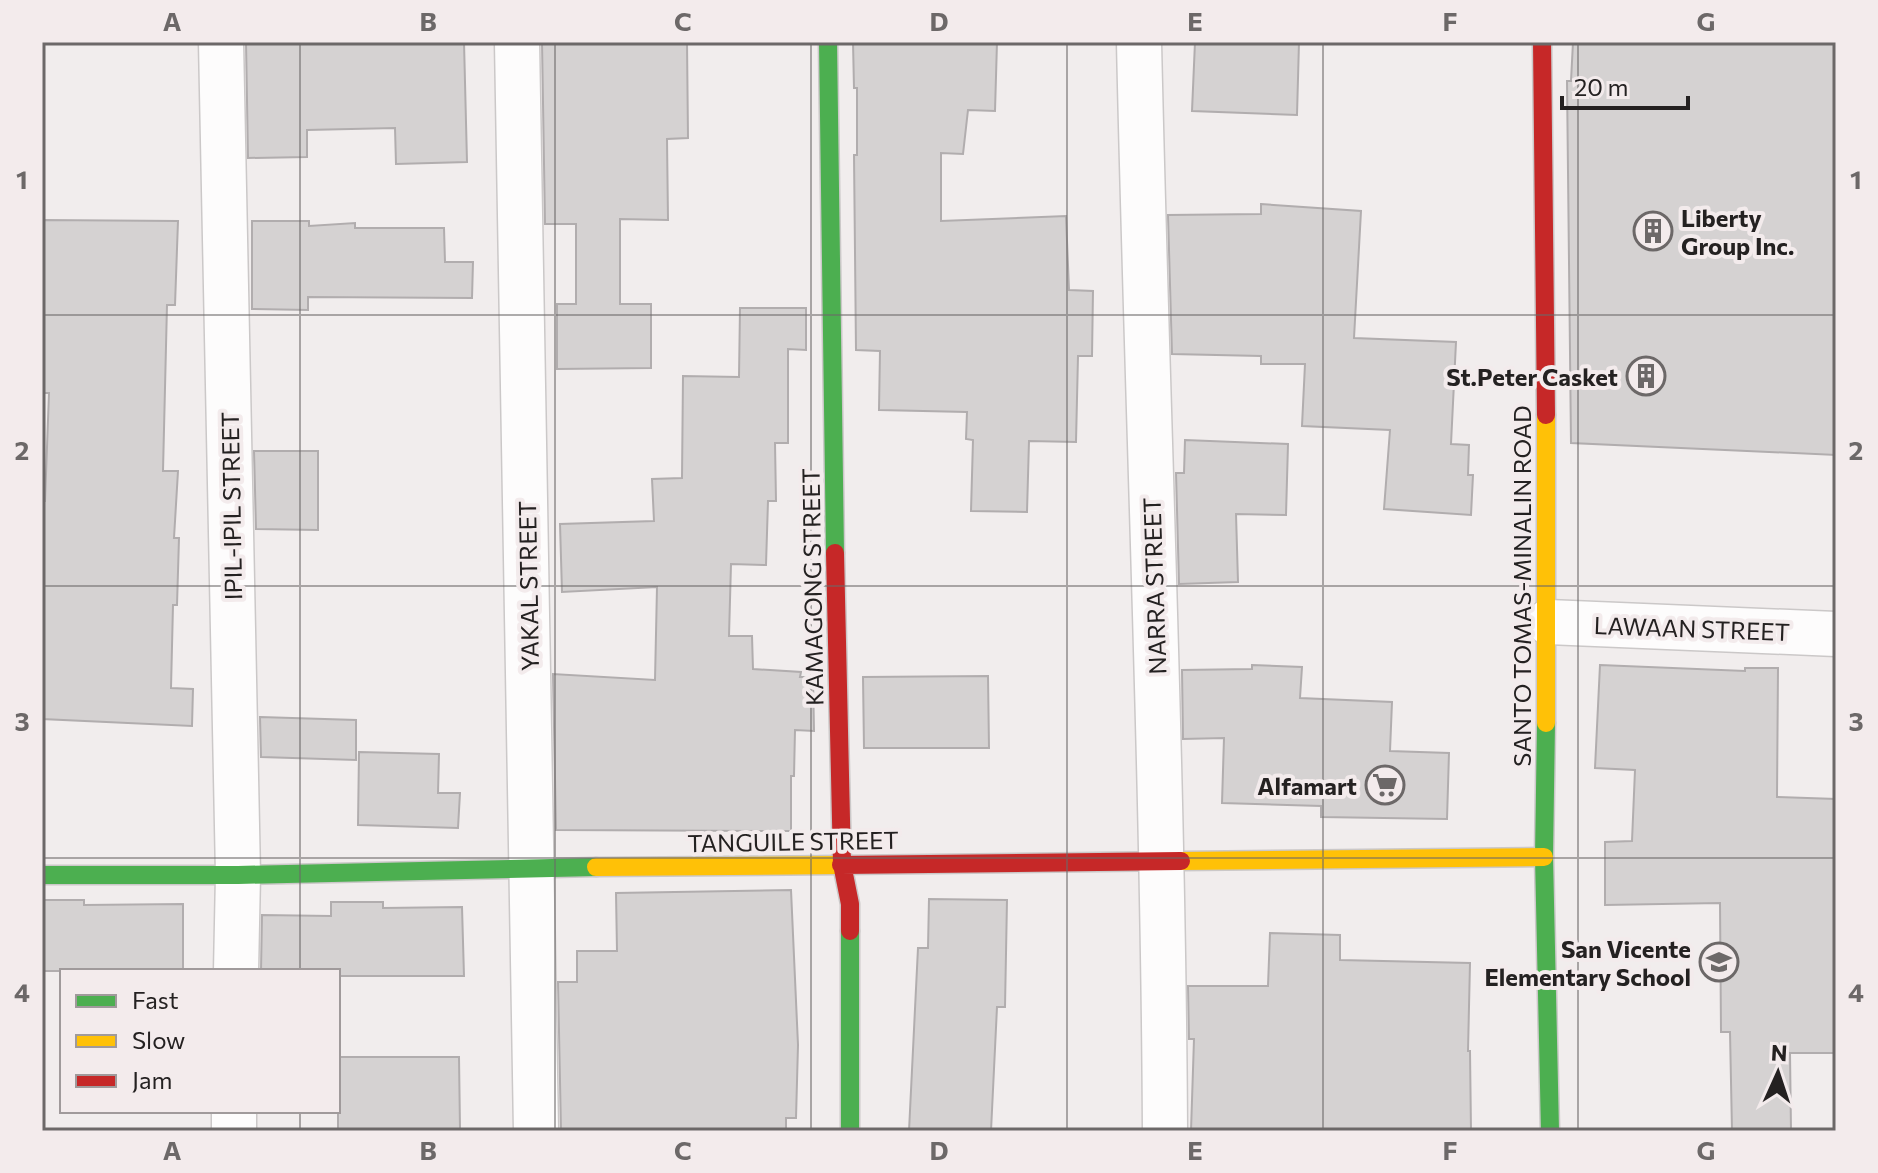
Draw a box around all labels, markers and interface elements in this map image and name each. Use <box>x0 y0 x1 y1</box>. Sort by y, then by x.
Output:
text: A <box>163 5 182 36</box>
text: B <box>419 5 437 36</box>
text: C <box>674 5 692 36</box>
text: D <box>929 5 949 36</box>
text: E <box>1187 5 1203 36</box>
text: F <box>1442 5 1458 36</box>
text: G <box>1697 5 1715 36</box>
scale bar <box>1562 60 1688 110</box>
text: 20 m <box>1574 72 1628 101</box>
text: 1 <box>16 163 28 194</box>
text: 1 <box>1850 163 1862 194</box>
place label: Liberty Group Inc. <box>1681 203 1794 260</box>
building icon: Liberty Group Inc. <box>1632 210 1674 252</box>
building icon: St.Peter Casket <box>1625 355 1667 397</box>
place label: St.Peter Casket <box>1446 362 1618 391</box>
street label: SANTO TOMAS-MINALIN ROAD <box>1507 405 1536 767</box>
street label: IPIL-IPIL STREET <box>215 412 247 600</box>
text: 2 <box>15 434 29 465</box>
text: 2 <box>1849 434 1863 465</box>
street label: KAMAGONG STREET <box>795 468 829 706</box>
street label: NARRA STREET <box>1136 497 1172 675</box>
street label: YAKAL STREET <box>512 501 544 671</box>
street label: LAWAAN STREET <box>1593 610 1791 646</box>
text: 3 <box>14 705 30 736</box>
text: 3 <box>1848 705 1864 736</box>
supermarket icon: Alfamart <box>1364 764 1406 806</box>
place label: Alfamart <box>1257 771 1357 800</box>
street label: TANGUILE STREET <box>687 825 899 857</box>
place label: San Vicente Elementary School <box>1484 934 1691 991</box>
school or university icon: San Vicente Elementary School <box>1698 941 1740 983</box>
legend <box>60 969 340 1113</box>
text: 4 <box>14 976 30 1007</box>
text: 4 <box>1848 976 1864 1007</box>
text: Fast <box>132 985 179 1014</box>
text: Slow <box>132 1025 185 1054</box>
north arrow <box>1738 1033 1818 1113</box>
text: N <box>1770 1039 1788 1066</box>
text: Jam <box>132 1065 172 1094</box>
text: A <box>163 1134 182 1165</box>
text: B <box>419 1134 437 1165</box>
text: C <box>674 1134 692 1165</box>
text: D <box>929 1134 949 1165</box>
text: E <box>1187 1134 1203 1165</box>
text: F <box>1442 1134 1458 1165</box>
text: G <box>1697 1134 1715 1165</box>

